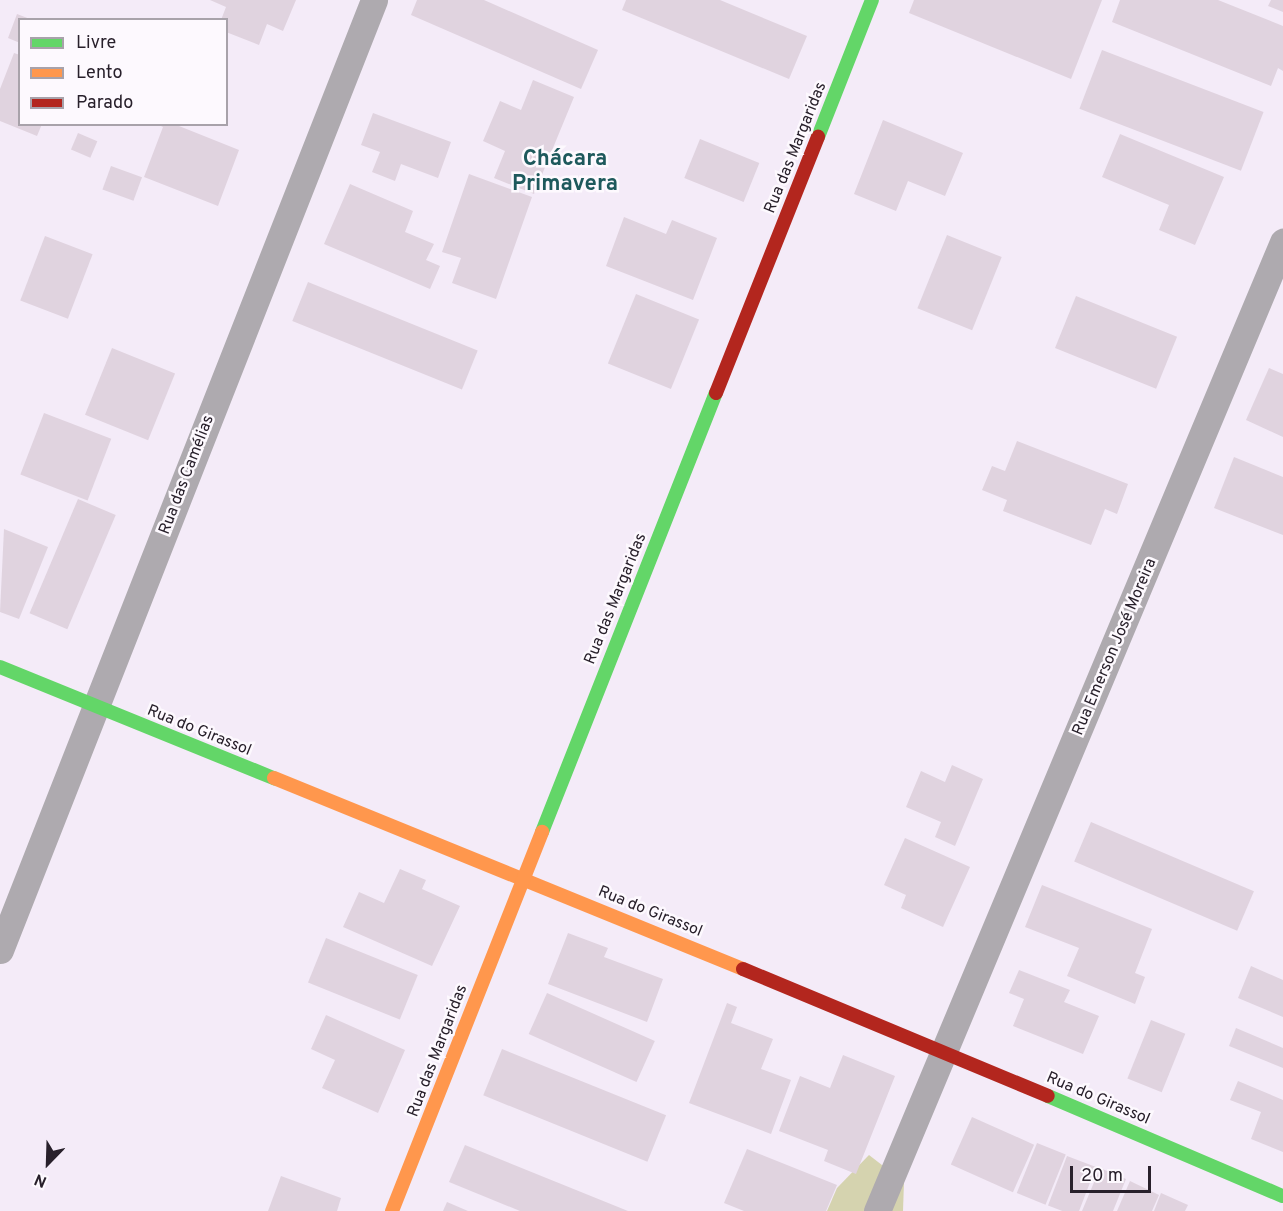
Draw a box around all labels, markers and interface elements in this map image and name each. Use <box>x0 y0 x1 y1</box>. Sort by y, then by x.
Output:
legend <box>18 18 228 126</box>
text: Livre <box>76 32 116 55</box>
text: Lento <box>76 62 122 85</box>
street label: Rua das Margaridas <box>761 79 831 217</box>
text: Parado <box>76 92 133 115</box>
district label: Chácara Primavera <box>512 146 618 198</box>
street label: Rua das Camélias <box>155 413 219 537</box>
street label: Rua das Margaridas <box>581 530 651 668</box>
street label: Rua Emerson José Moreira <box>1069 556 1161 738</box>
street label: Rua do Girassol <box>144 701 254 761</box>
street label: Rua do Girassol <box>595 882 705 942</box>
street label: Rua das Margaridas <box>404 982 472 1120</box>
street label: Rua do Girassol <box>1043 1069 1153 1129</box>
north arrow <box>18 1133 78 1193</box>
scale bar <box>1073 1154 1154 1192</box>
text: 20 m <box>1081 1165 1123 1188</box>
text: N <box>32 1168 50 1191</box>

